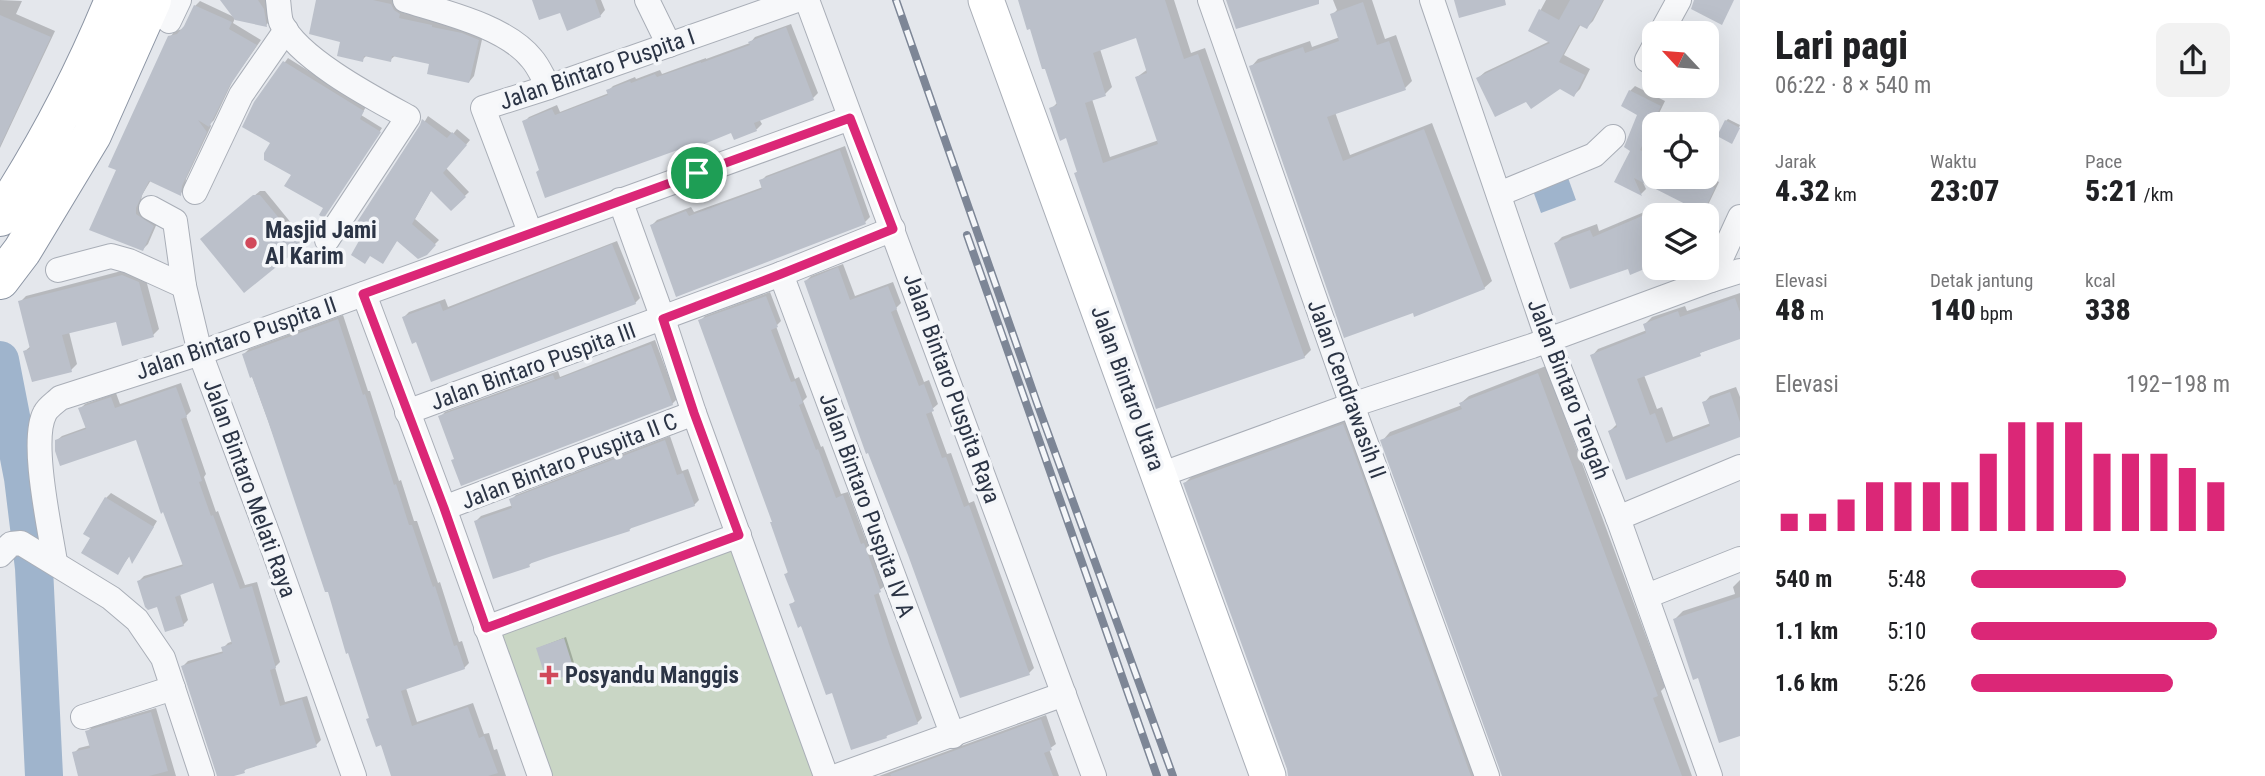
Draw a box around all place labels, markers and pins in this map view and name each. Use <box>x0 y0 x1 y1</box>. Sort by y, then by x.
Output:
pin <box>667 143 727 203</box>
place label: Masjid Jami Al Karim <box>265 217 377 270</box>
marker: Masjid Jami Al Karim <box>243 235 259 251</box>
place label: Posyandu Manggis <box>565 662 739 689</box>
marker: Posyandu Manggis <box>539 665 559 685</box>

